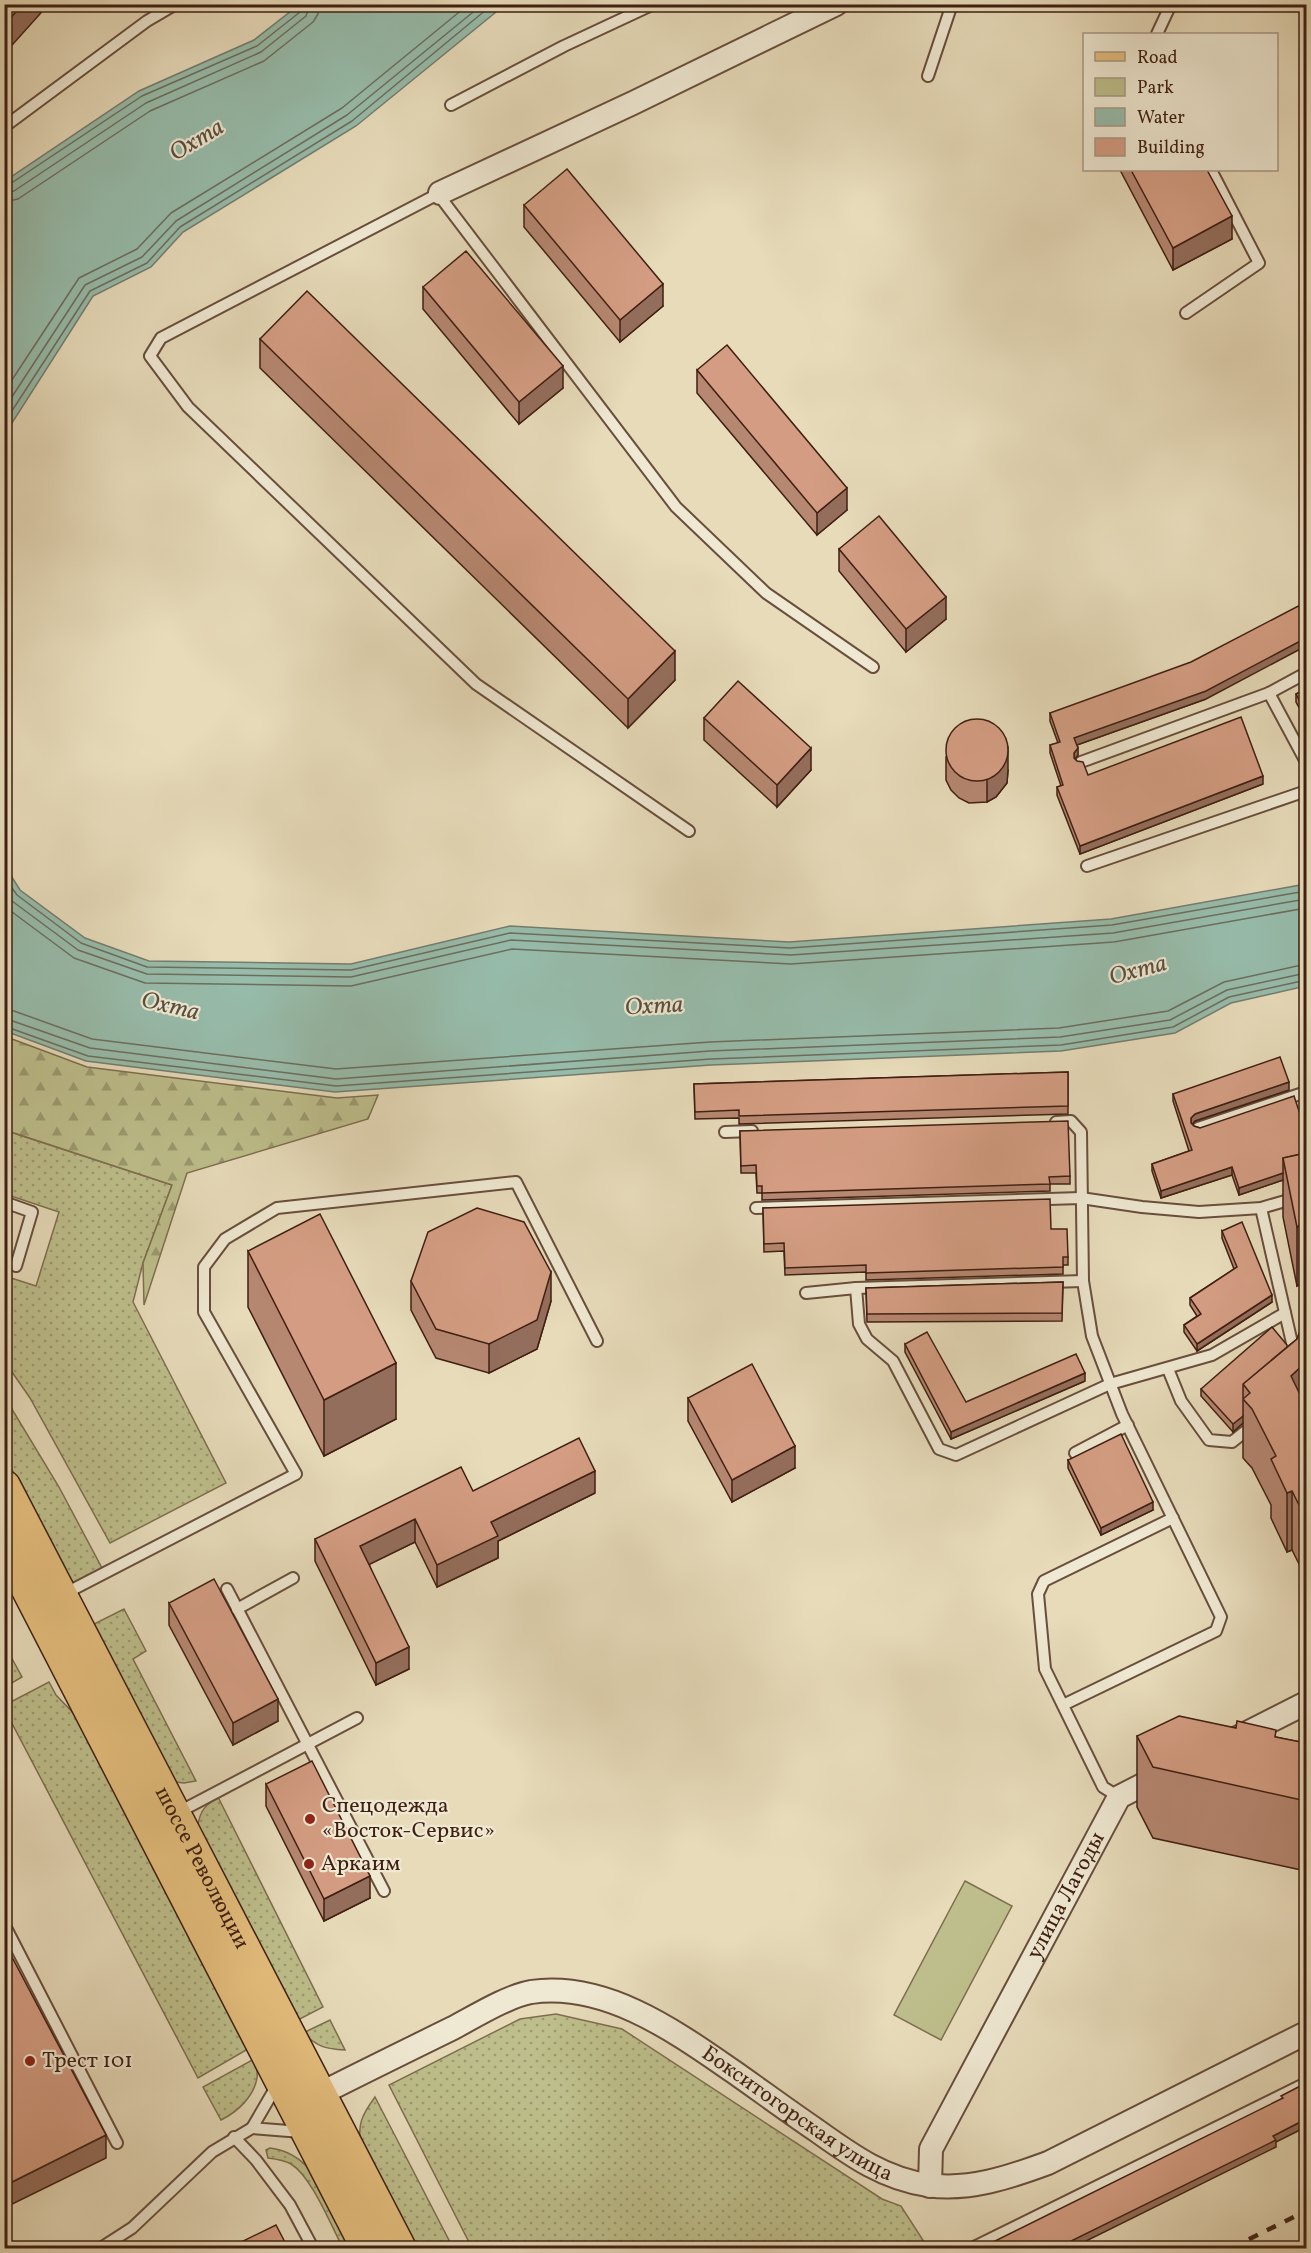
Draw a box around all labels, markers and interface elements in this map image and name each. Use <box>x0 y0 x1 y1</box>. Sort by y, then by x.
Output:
legend <box>1083 33 1278 171</box>
text: Road <box>1137 46 1178 71</box>
text: Park <box>1137 76 1174 101</box>
text: Water <box>1137 106 1185 131</box>
water label: Охта <box>163 111 231 171</box>
text: Building <box>1137 136 1205 161</box>
water label: Охта <box>1105 947 1171 995</box>
water label: Охта <box>138 984 202 1030</box>
water label: Охта <box>624 988 684 1026</box>
street label: шоссе Революции <box>147 1781 257 1954</box>
place label: Спецодежда «Восток-Сервис» <box>322 1791 495 1847</box>
marker: Спецодежда «Восток-Сервис» <box>303 1812 317 1826</box>
street label: улица Лагоды <box>1019 1827 1113 1965</box>
place label: Аркаим <box>321 1849 400 1880</box>
marker: Аркаим <box>302 1857 316 1871</box>
street label: Бокситогорская улица <box>695 2038 898 2190</box>
place label: Трест 101 <box>42 2046 133 2077</box>
marker: Трест 101 <box>23 2054 37 2068</box>

